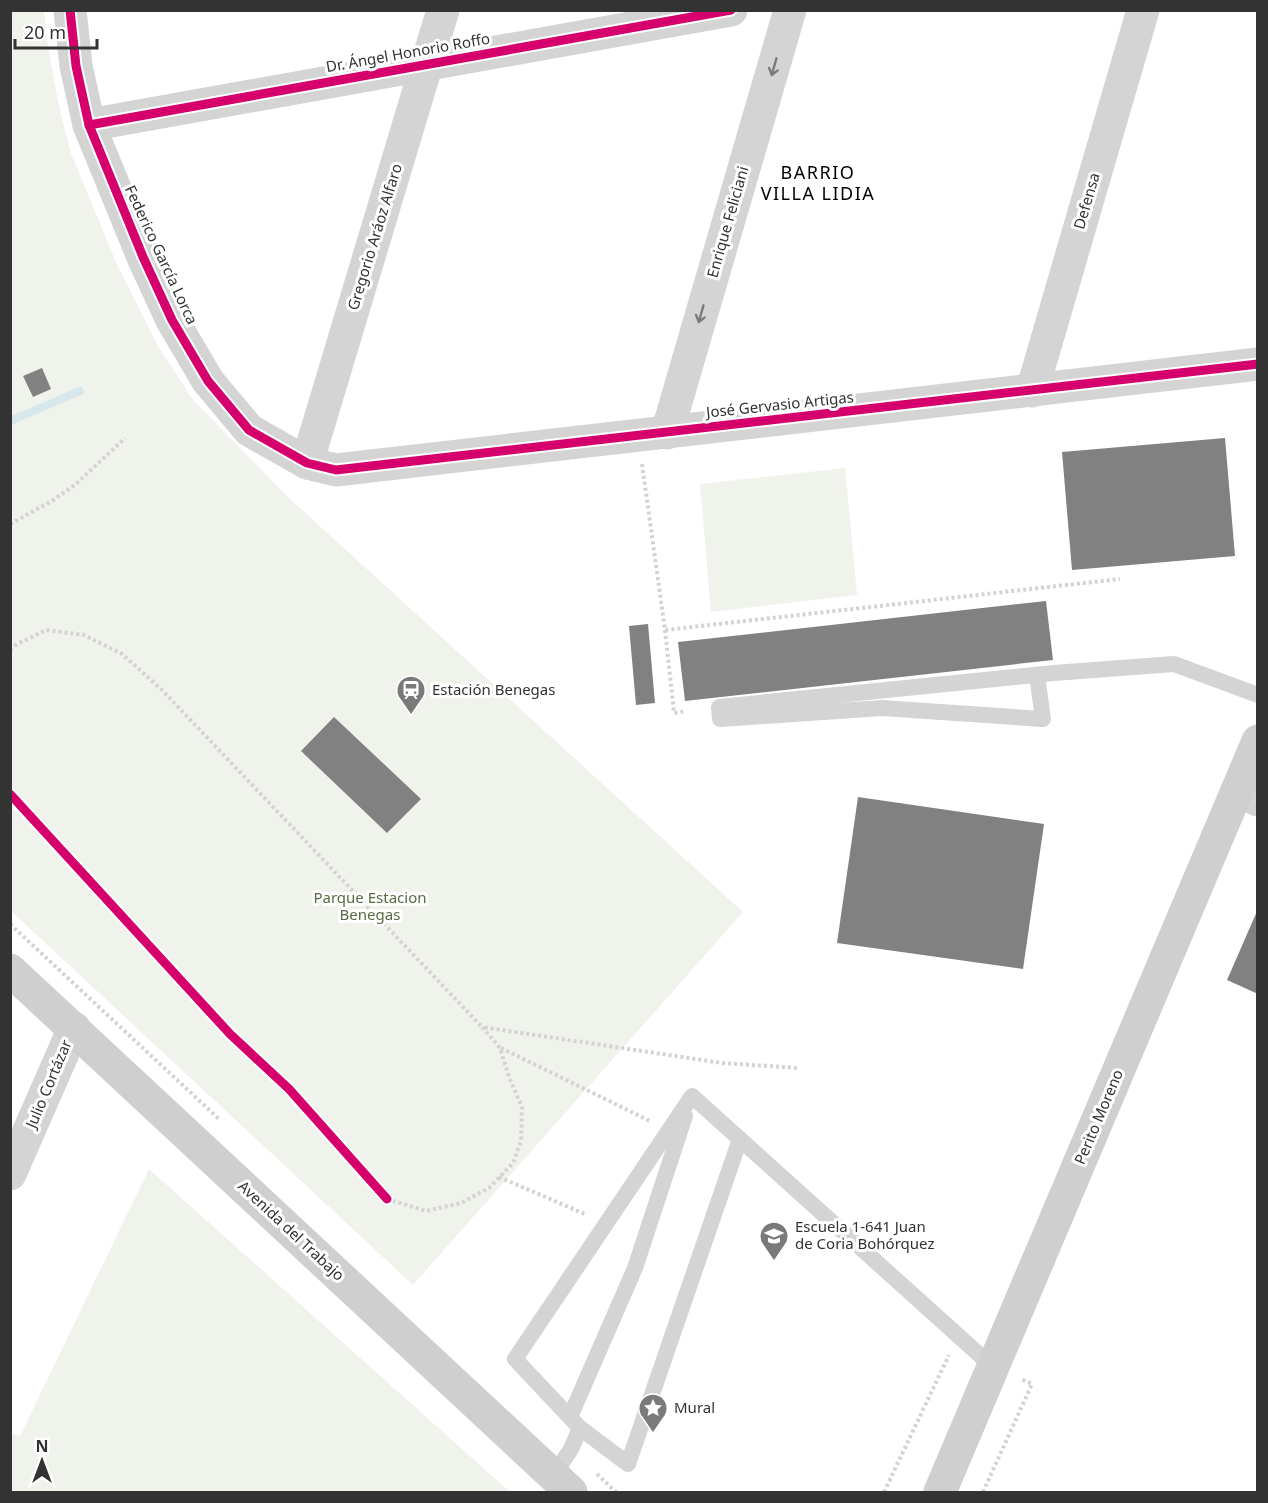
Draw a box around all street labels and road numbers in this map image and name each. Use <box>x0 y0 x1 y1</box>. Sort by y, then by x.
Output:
street label: Dr. Ángel Honorio Roffo <box>324 28 491 76</box>
street label: Gregorio Aráoz Alfaro <box>342 161 406 312</box>
street label: Enrique Feliciani <box>702 164 753 280</box>
street label: Defensa <box>1068 170 1104 231</box>
street label: Federico García Lorca <box>121 182 203 327</box>
street label: José Gervasio Artigas <box>703 386 855 422</box>
street label: Julio Cortázar <box>20 1036 76 1133</box>
street label: Perito Moreno <box>1069 1066 1127 1167</box>
street label: Avenida del Trabajo <box>234 1176 349 1285</box>

